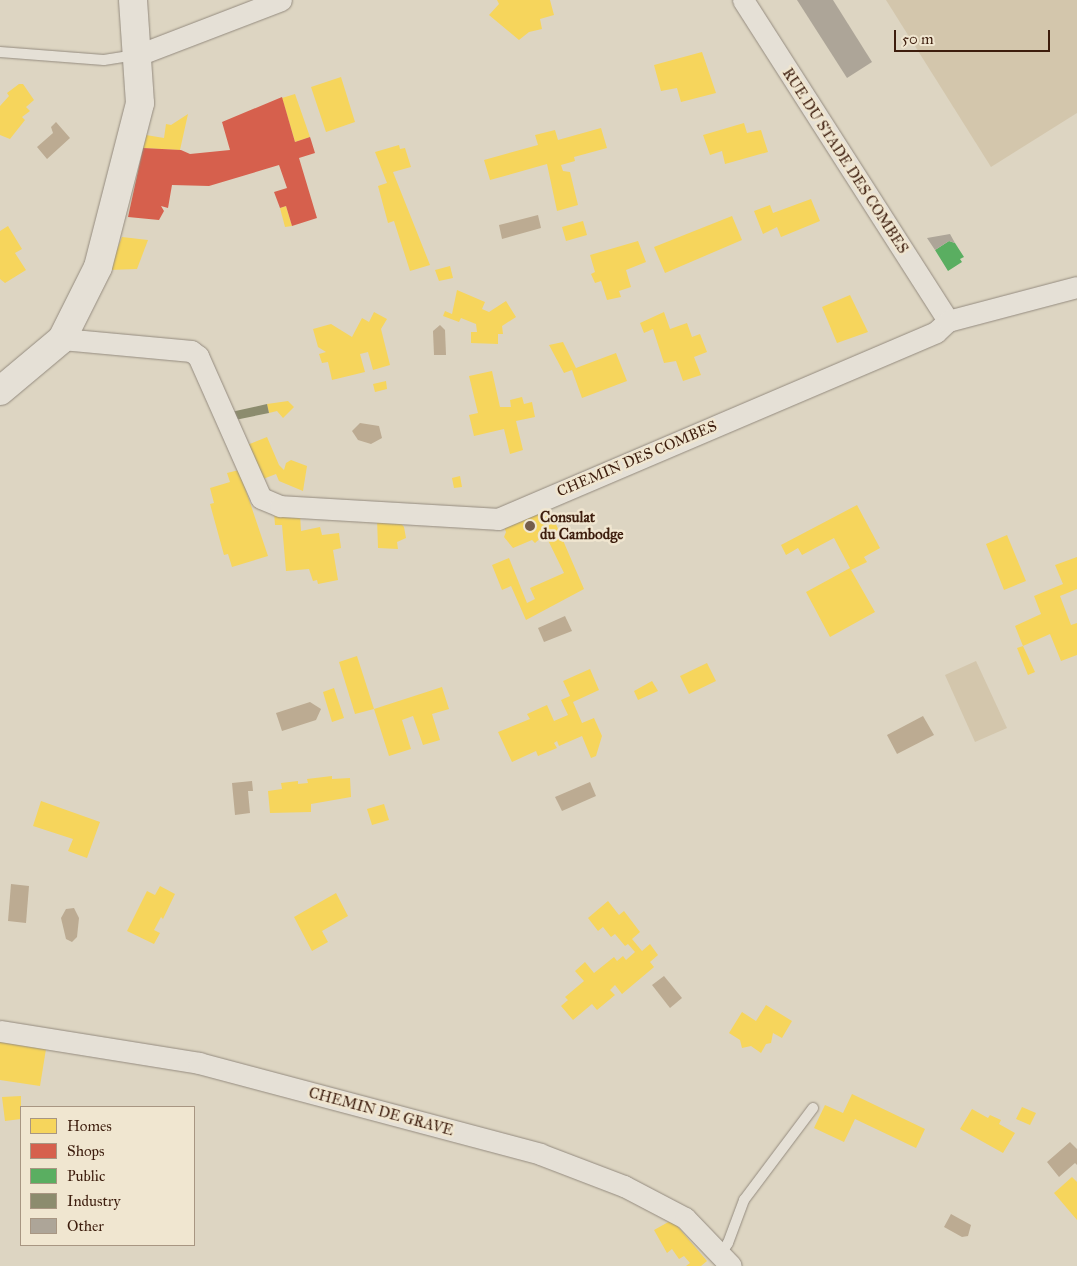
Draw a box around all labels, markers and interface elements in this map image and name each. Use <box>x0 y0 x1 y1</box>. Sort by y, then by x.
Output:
scale bar <box>897 20 1053 52</box>
text: 50 m <box>902 30 934 48</box>
street label: RUE DU STADE DES COMBES <box>778 65 912 257</box>
street label: CHEMIN DES COMBES <box>554 417 720 501</box>
place label: Consulat du Cambodge <box>540 508 624 543</box>
marker: Consulat du Cambodge <box>524 520 536 532</box>
street label: CHEMIN DE GRAVE <box>307 1084 455 1140</box>
legend <box>20 1106 195 1246</box>
text: Homes <box>67 1117 112 1135</box>
text: Shops <box>67 1142 105 1160</box>
text: Public <box>67 1167 105 1185</box>
text: Industry <box>67 1192 121 1210</box>
text: Other <box>67 1217 104 1235</box>

